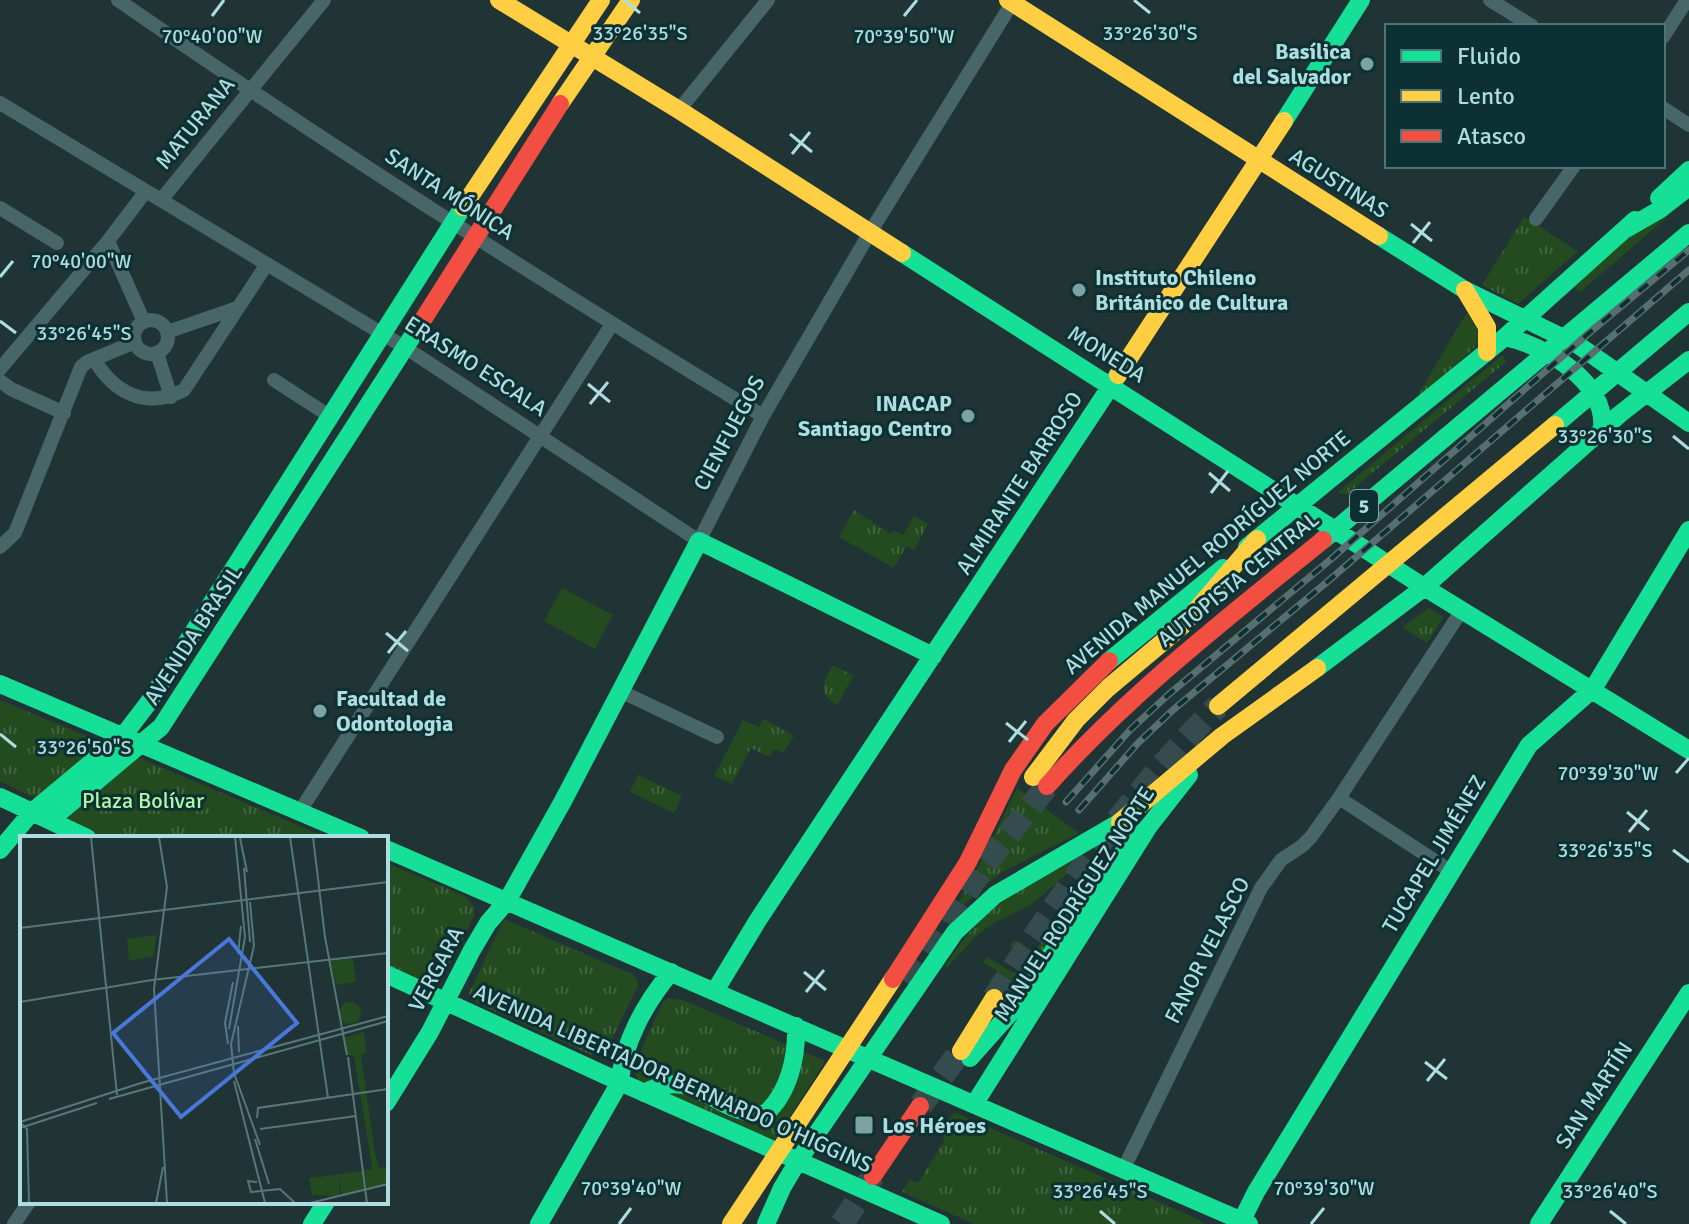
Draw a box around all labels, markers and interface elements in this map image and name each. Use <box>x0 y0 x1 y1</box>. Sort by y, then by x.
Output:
text: 33°26'35"S <box>592 21 688 46</box>
text: 33°26'30"S <box>1102 21 1198 46</box>
text: 70°40'00"W <box>161 24 263 49</box>
text: 70°39'50"W <box>853 24 955 49</box>
legend <box>1385 24 1665 168</box>
place label: Basílica del Salvador <box>1233 38 1351 90</box>
text: Fluido <box>1457 41 1521 71</box>
marker: Basílica del Salvador <box>1358 55 1376 73</box>
street label: MATURANA <box>150 71 241 174</box>
text: Lento <box>1457 81 1515 111</box>
text: Atasco <box>1457 121 1526 151</box>
street label: SANTA MÓNICA <box>380 142 520 246</box>
street label: AGUSTINAS <box>1285 142 1393 224</box>
text: 70°40'00"W <box>30 249 132 274</box>
place label: Instituto Chileno Británico de Cultura <box>1095 264 1288 316</box>
marker: Instituto Chileno Británico de Cultura <box>1070 281 1088 299</box>
street label: ERASMO ESCALA <box>400 310 553 422</box>
street label: MONEDA <box>1063 319 1152 389</box>
text: 33°26'45"S <box>36 321 132 346</box>
street label: CIENFUEGOS <box>687 371 771 495</box>
street label: ALMIRANTE BARROSO <box>950 386 1088 580</box>
place label: INACAP Santiago Centro <box>798 390 952 442</box>
marker: INACAP Santiago Centro <box>959 407 977 425</box>
street label: AVENIDA MANUEL RODRÍGUEZ NORTE <box>1058 424 1356 680</box>
text: 33°26'30"S <box>1557 424 1653 449</box>
road number: 5 <box>1350 490 1378 522</box>
street label: AUTOPISTA CENTRAL <box>1152 506 1324 652</box>
street label: AVENIDA BRASIL <box>138 560 248 710</box>
place label: Facultad de Odontologia <box>336 685 453 737</box>
marker: Facultad de Odontologia <box>311 702 329 720</box>
text: 33°26'50"S <box>36 735 132 760</box>
text: 70°39'30"W <box>1557 761 1659 786</box>
street label: TUCAPEL JIMÉNEZ <box>1376 770 1492 938</box>
street label: MANUEL RODRÍGUEZ NORTE <box>988 781 1160 1027</box>
park label: Plaza Bolívar <box>82 787 204 814</box>
inset map <box>20 836 388 1204</box>
text: 33°26'35"S <box>1557 838 1653 863</box>
street label: FANOR VELASCO <box>1159 872 1255 1028</box>
street label: VERGARA <box>402 921 470 1016</box>
street label: AVENIDA LIBERTADOR BERNARDO O'HIGGINS <box>469 977 877 1179</box>
street label: SAN MARTÍN <box>1549 1037 1639 1153</box>
place label: Los Héroes <box>882 1112 986 1139</box>
marker: Los Héroes <box>853 1114 875 1136</box>
text: 70°39'40"W <box>580 1176 682 1201</box>
text: 70°39'30"W <box>1273 1176 1375 1201</box>
text: 33°26'45"S <box>1052 1179 1148 1204</box>
text: 33°26'40"S <box>1562 1179 1658 1204</box>

